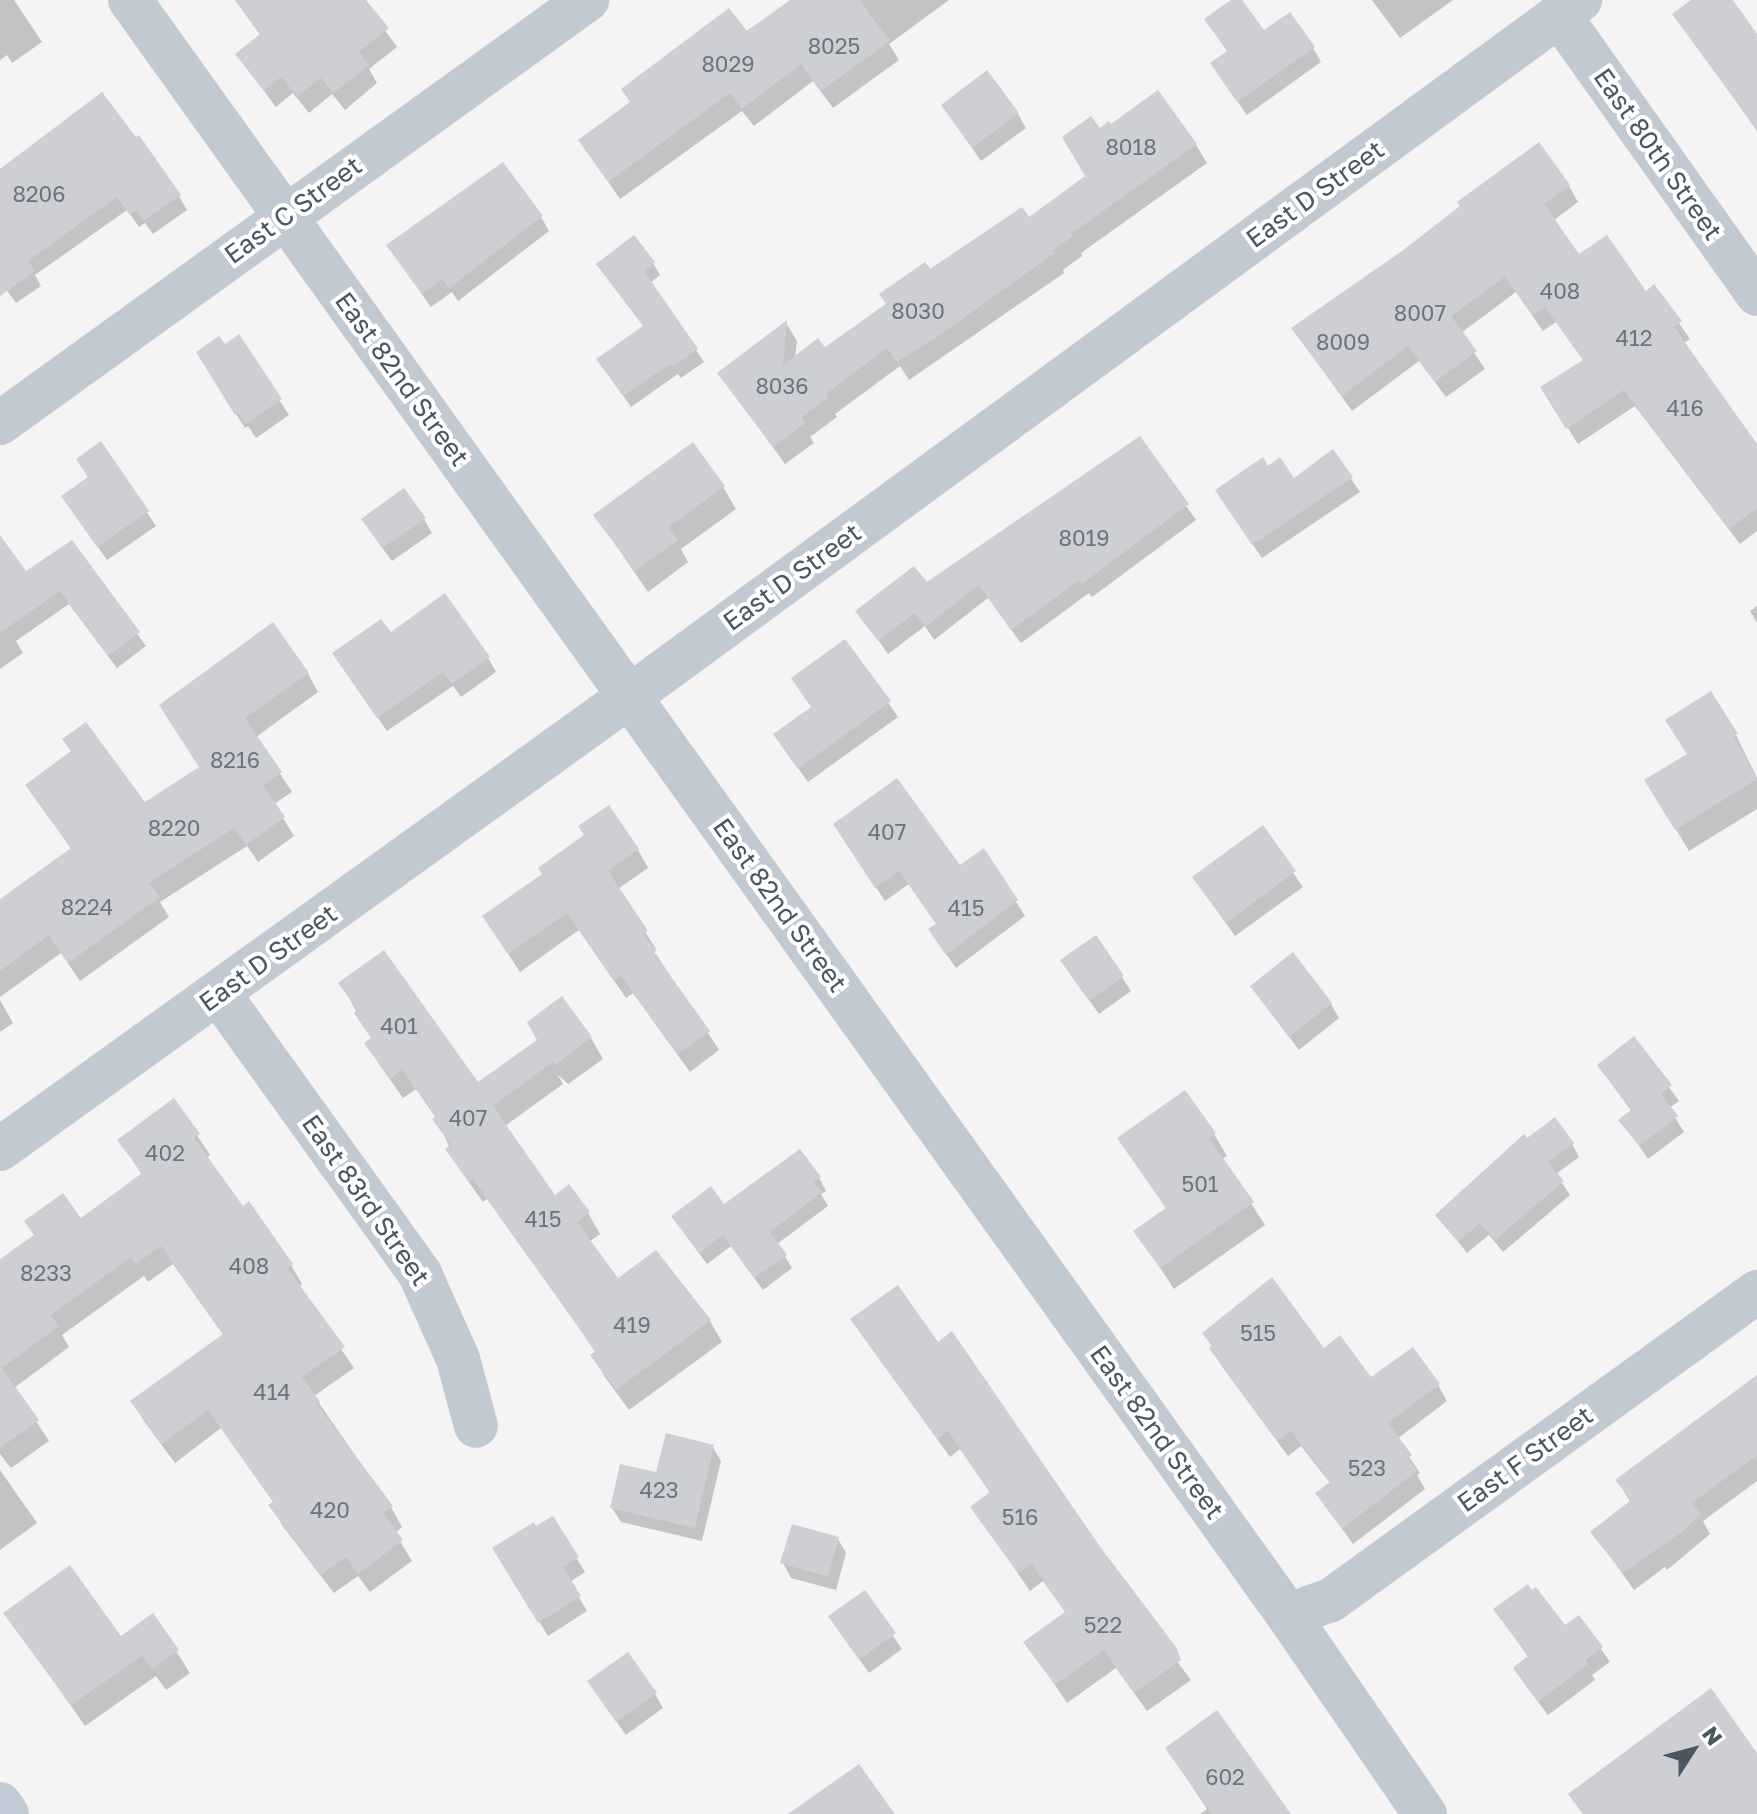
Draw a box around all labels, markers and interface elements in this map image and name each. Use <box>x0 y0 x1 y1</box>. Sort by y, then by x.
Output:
house number: 8025 <box>808 33 860 59</box>
house number: 8029 <box>701 51 755 77</box>
street label: East 80th Street <box>1587 62 1729 246</box>
house number: 8018 <box>1105 134 1157 160</box>
street label: East D Street <box>1240 134 1390 254</box>
street label: East C Street <box>218 150 368 270</box>
house number: 8206 <box>12 181 66 207</box>
house number: 408 <box>1540 278 1580 304</box>
street label: East 82nd Street <box>328 286 476 472</box>
house number: 8030 <box>891 298 945 324</box>
house number: 8007 <box>1394 300 1446 326</box>
house number: 412 <box>1616 325 1652 351</box>
house number: 8009 <box>1316 329 1370 355</box>
house number: 8036 <box>755 373 809 399</box>
house number: 416 <box>1666 395 1704 421</box>
street label: East D Street <box>717 517 867 637</box>
house number: 8019 <box>1058 525 1110 551</box>
house number: 8216 <box>210 747 260 773</box>
street label: East 82nd Street <box>706 812 854 998</box>
house number: 8220 <box>148 815 200 841</box>
house number: 407 <box>868 819 906 845</box>
house number: 8224 <box>61 894 113 920</box>
house number: 415 <box>948 895 984 921</box>
street label: East D Street <box>193 898 343 1018</box>
house number: 401 <box>380 1013 418 1039</box>
house number: 407 <box>449 1105 487 1131</box>
street label: East 83rd Street <box>295 1109 437 1291</box>
house number: 402 <box>145 1140 185 1166</box>
house number: 501 <box>1181 1171 1219 1197</box>
house number: 415 <box>525 1206 561 1232</box>
house number: 408 <box>229 1253 269 1279</box>
house number: 8233 <box>20 1260 72 1286</box>
house number: 419 <box>613 1312 651 1338</box>
house number: 515 <box>1240 1320 1276 1346</box>
street label: East 82nd Street <box>1083 1339 1231 1525</box>
house number: 414 <box>253 1379 291 1405</box>
street label: East F Street <box>1451 1399 1599 1519</box>
house number: 523 <box>1348 1455 1386 1481</box>
house number: 423 <box>639 1477 679 1503</box>
house number: 420 <box>310 1497 350 1523</box>
house number: 516 <box>1002 1504 1038 1530</box>
house number: 522 <box>1084 1612 1122 1638</box>
north arrow <box>1653 1710 1733 1790</box>
text: N <box>1697 1721 1729 1750</box>
house number: 602 <box>1205 1764 1245 1790</box>

